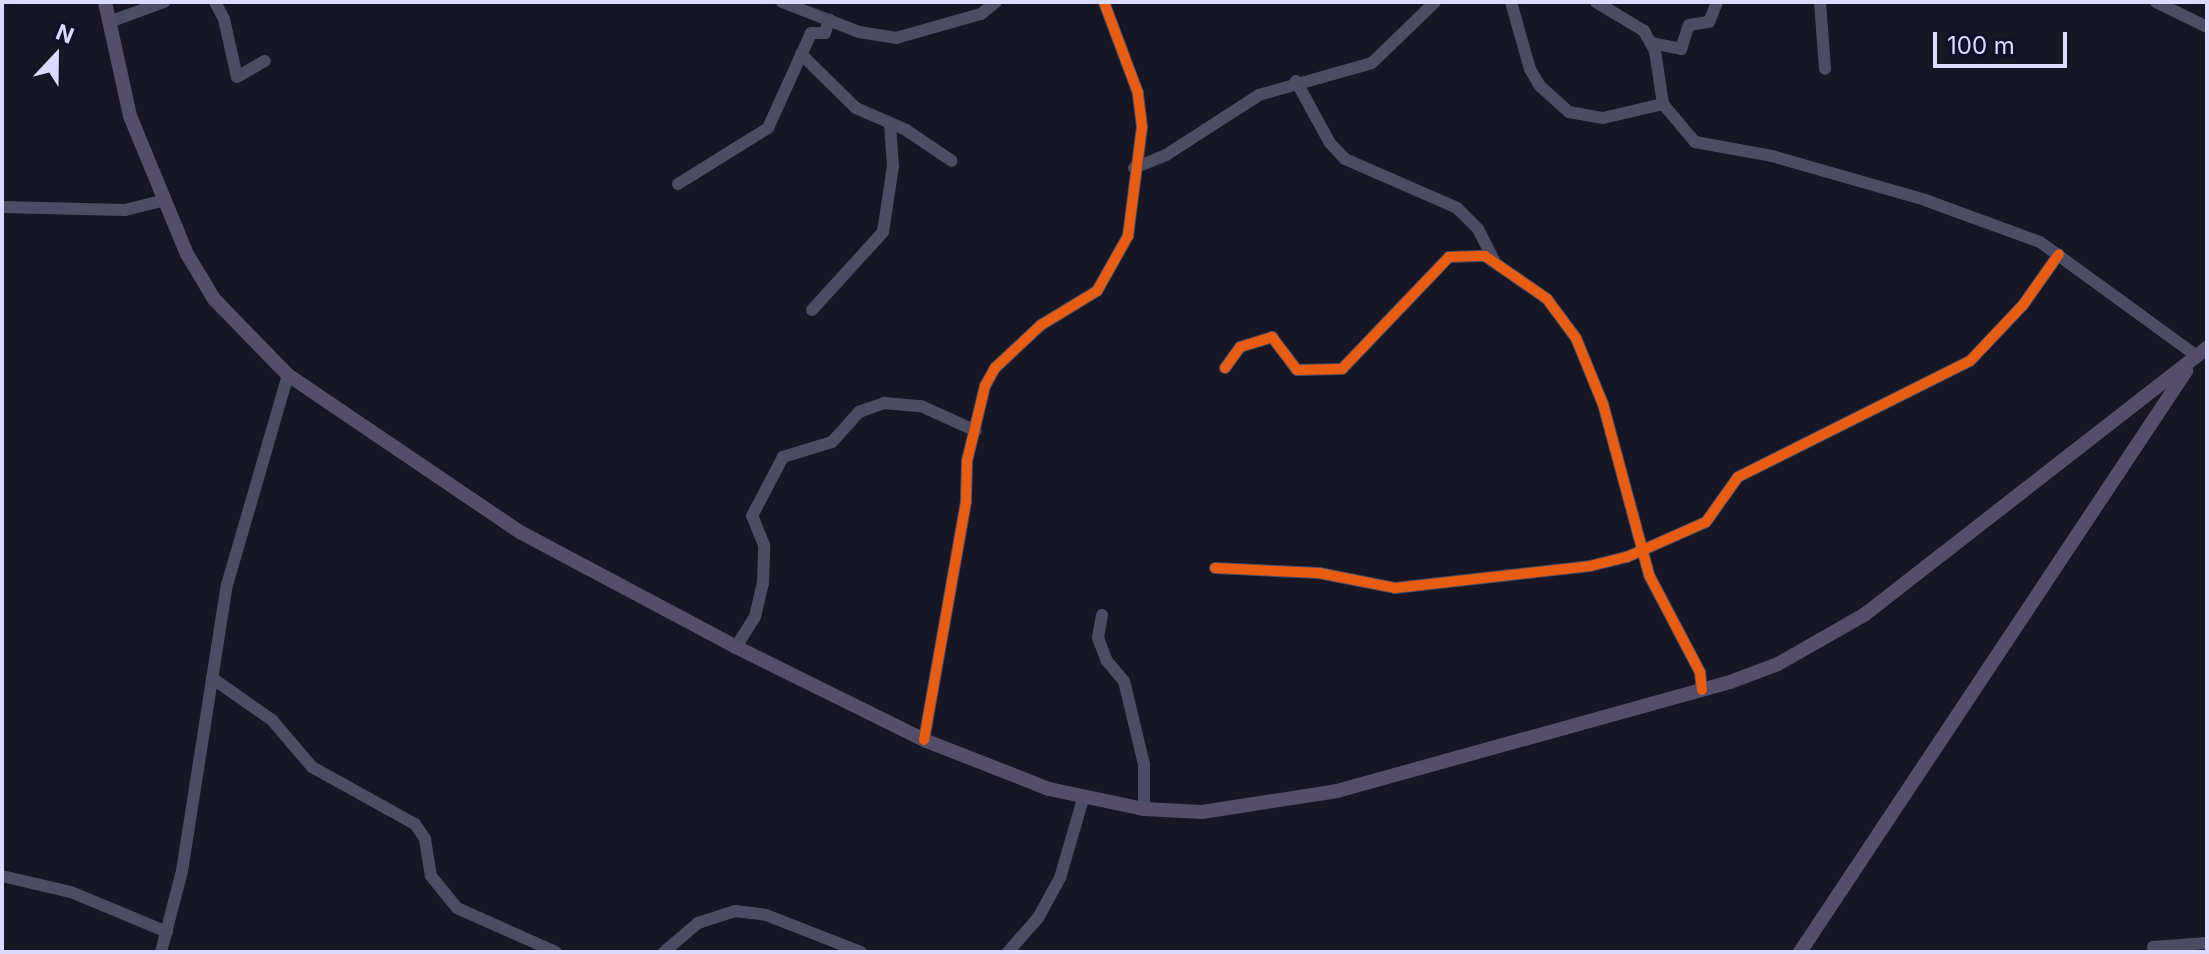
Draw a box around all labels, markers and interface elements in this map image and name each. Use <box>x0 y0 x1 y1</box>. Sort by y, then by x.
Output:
north arrow <box>16 16 96 96</box>
scale bar <box>1937 16 2071 66</box>
text: N <box>52 19 78 49</box>
text: 100 m <box>1947 31 2015 60</box>

